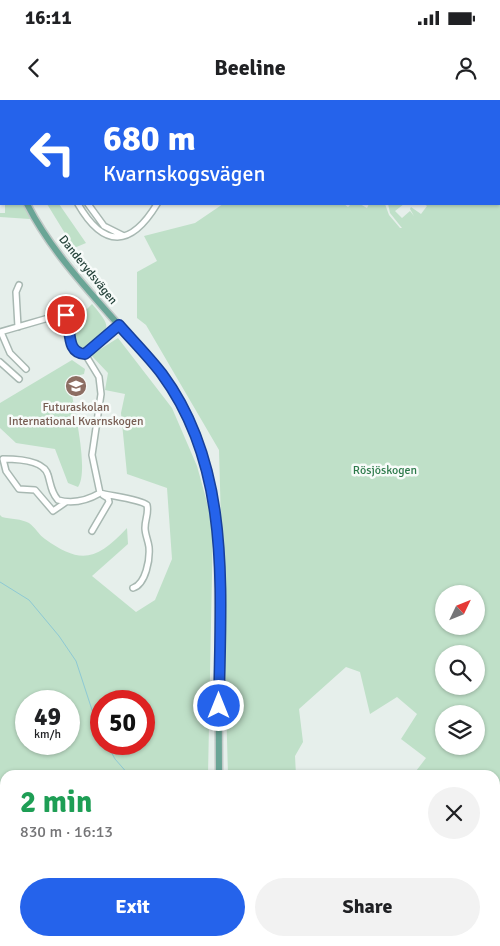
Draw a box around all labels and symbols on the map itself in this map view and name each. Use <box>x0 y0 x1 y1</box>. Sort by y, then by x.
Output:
street label: Danderydsvägen <box>55 232 121 308</box>
pin <box>45 294 87 336</box>
school or university icon: Futuraskolan International Kvarnskogen <box>64 374 88 398</box>
place label: Futuraskolan International Kvarnskogen <box>8 400 144 429</box>
park label: Rösjöskogen <box>353 463 417 478</box>
north arrow <box>435 585 485 635</box>
position arrow <box>192 679 244 731</box>
speed limit sign: 50 <box>90 690 155 755</box>

